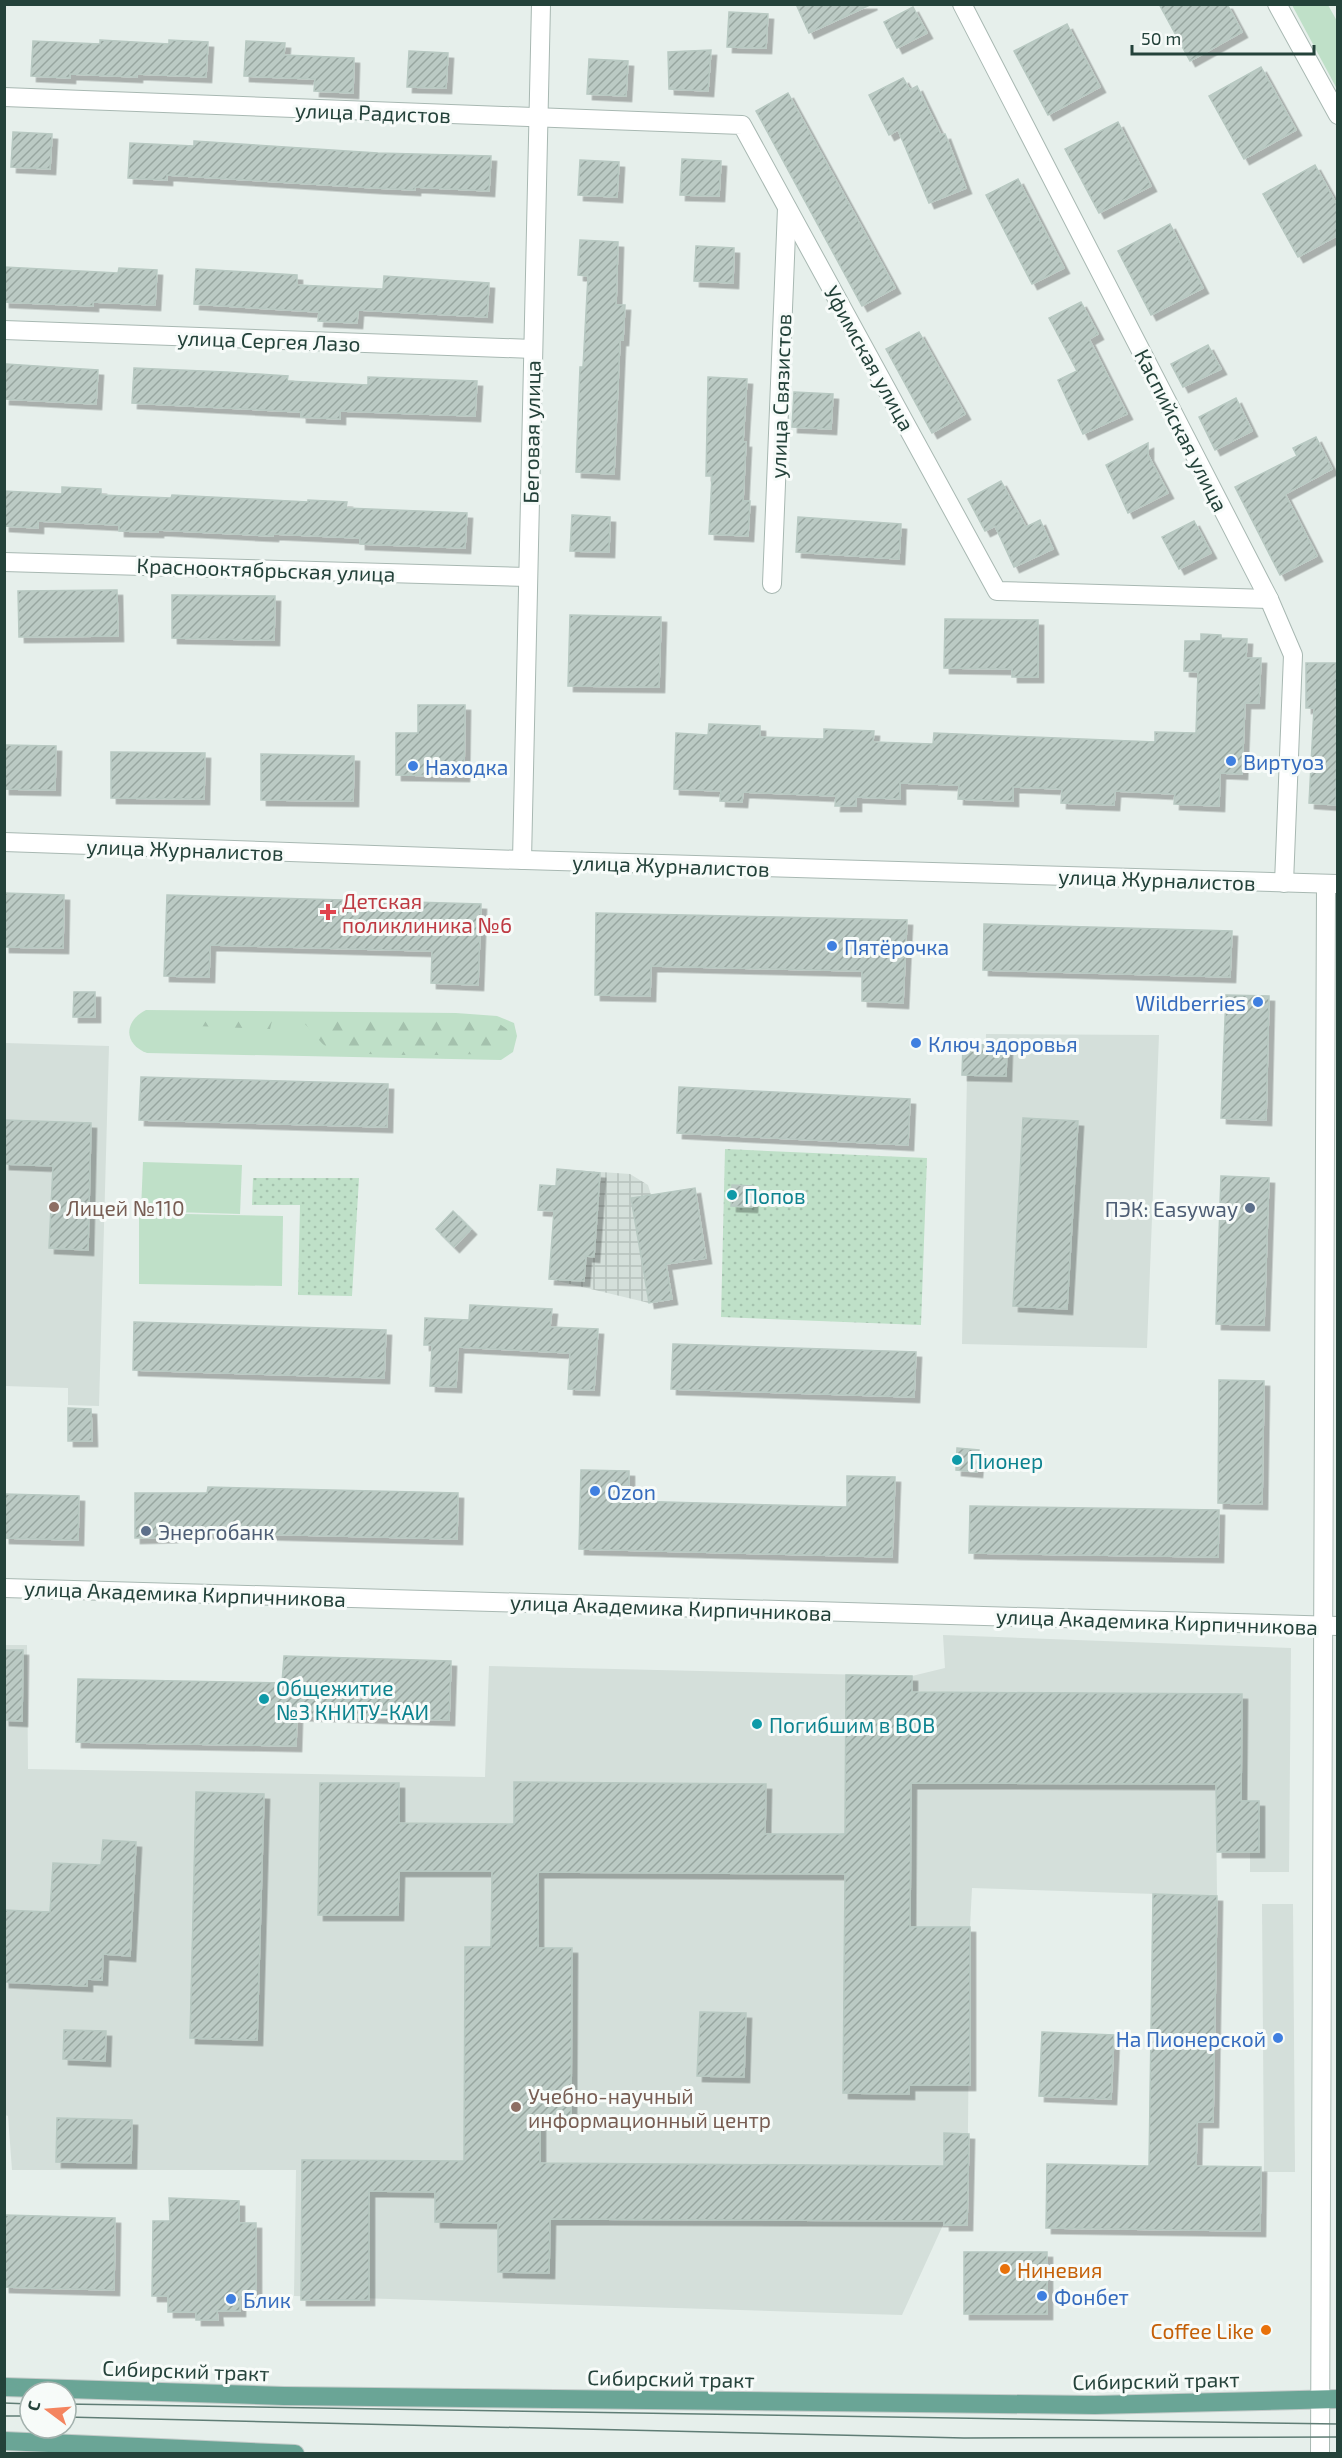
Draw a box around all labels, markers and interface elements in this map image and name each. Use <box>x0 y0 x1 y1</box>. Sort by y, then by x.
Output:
scale bar <box>1132 18 1314 56</box>
text: 50 m <box>1141 27 1181 49</box>
street label: улица Радистов <box>295 97 451 128</box>
street label: Уфимская улица <box>819 281 920 435</box>
street label: улица Связистов <box>765 313 796 479</box>
street label: улица Сергея Лазо <box>177 324 361 357</box>
street label: Каспийская улица <box>1129 345 1234 516</box>
street label: Беговая улица <box>517 360 546 504</box>
street label: Краснооктябрьская улица <box>136 552 396 587</box>
place label: Виртуоз <box>1243 749 1324 775</box>
place label: Находка <box>425 754 508 779</box>
marker: Виртуоз <box>1224 754 1238 768</box>
marker: Находка <box>406 759 420 773</box>
street label: улица Журналистов <box>86 833 284 866</box>
street label: улица Журналистов <box>572 849 770 882</box>
street label: улица Журналистов <box>1058 863 1256 896</box>
place label: Детская поликлиника №6 <box>342 888 512 937</box>
marker: Детская поликлиника №6 <box>319 903 337 921</box>
place label: Пятёрочка <box>844 934 949 959</box>
marker: Пятёрочка <box>825 939 839 953</box>
place label: Wildberries <box>1135 990 1246 1015</box>
marker: Wildberries <box>1251 995 1265 1009</box>
place label: Ключ здоровья <box>928 1031 1078 1056</box>
marker: Ключ здоровья <box>909 1036 923 1050</box>
place label: Попов <box>744 1183 806 1208</box>
marker: Попов <box>725 1188 739 1202</box>
place label: Лицей №110 <box>66 1195 185 1220</box>
place label: ПЭК: Easyway <box>1105 1196 1238 1221</box>
marker: Лицей №110 <box>47 1200 61 1214</box>
marker: ПЭК: Easyway <box>1243 1201 1257 1215</box>
place label: Пионер <box>969 1448 1043 1473</box>
marker: Пионер <box>950 1453 964 1467</box>
place label: Ozon <box>607 1479 656 1504</box>
marker: Ozon <box>588 1484 602 1498</box>
place label: Энергобанк <box>158 1519 275 1544</box>
marker: Энергобанк <box>139 1524 153 1538</box>
street label: улица Академика Кирпичникова <box>24 1575 346 1612</box>
street label: улица Академика Кирпичникова <box>510 1589 832 1626</box>
street label: улица Академика Кирпичникова <box>996 1603 1318 1640</box>
place label: Общежитие №3 КНИТУ-КАИ <box>276 1675 429 1724</box>
marker: Общежитие №3 КНИТУ-КАИ <box>257 1692 271 1706</box>
place label: Погибшим в ВОВ <box>769 1712 935 1737</box>
marker: Погибшим в ВОВ <box>750 1717 764 1731</box>
place label: На Пионерской <box>1116 2026 1266 2051</box>
marker: На Пионерской <box>1271 2031 1285 2045</box>
place label: Учебно-научный информационный центр <box>528 2083 771 2132</box>
marker: Учебно-научный информационный центр <box>509 2100 523 2114</box>
place label: Ниневия <box>1017 2257 1102 2282</box>
marker: Ниневия <box>998 2262 1012 2276</box>
place label: Фонбет <box>1054 2284 1129 2309</box>
place label: Блик <box>243 2287 291 2312</box>
marker: Фонбет <box>1035 2289 1049 2303</box>
marker: Блик <box>224 2292 238 2306</box>
place label: Coffee Like <box>1150 2318 1254 2343</box>
marker: Coffee Like <box>1259 2323 1273 2337</box>
street label: Сибирский тракт <box>102 2355 270 2385</box>
street label: Сибирский тракт <box>587 2364 755 2392</box>
street label: Сибирский тракт <box>1072 2366 1240 2394</box>
north arrow <box>18 2380 78 2440</box>
text: С <box>23 2399 44 2413</box>

